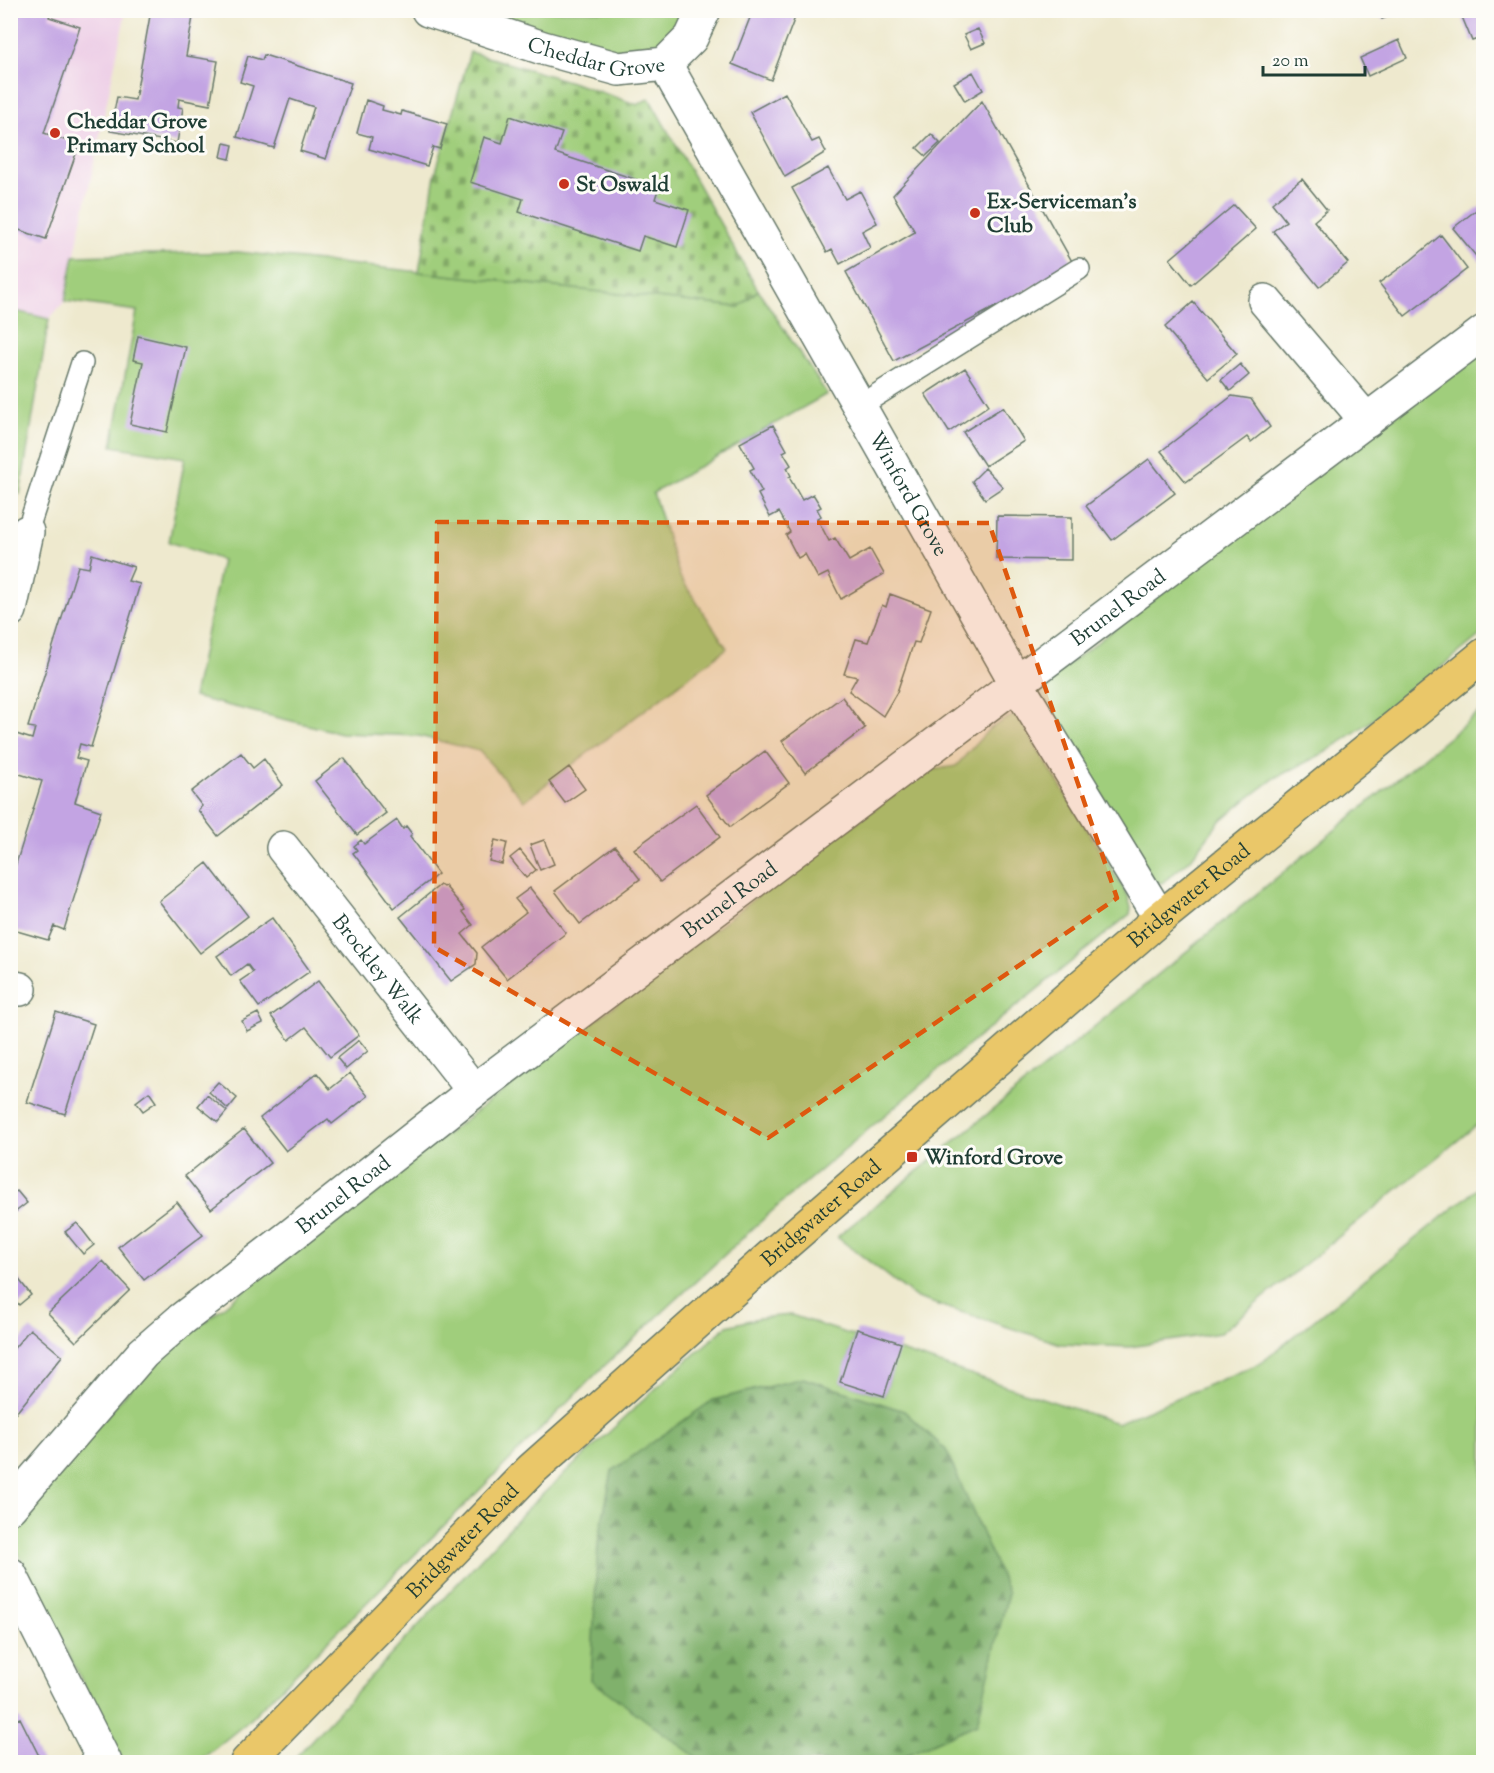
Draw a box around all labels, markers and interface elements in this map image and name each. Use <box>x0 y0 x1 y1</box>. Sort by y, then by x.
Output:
street label: Cheddar Grove <box>523 31 667 87</box>
scale bar <box>1263 39 1365 77</box>
text: 20 m <box>1272 49 1309 75</box>
place label: Cheddar Grove Primary School <box>67 108 207 162</box>
marker: Cheddar Grove Primary School <box>48 126 62 140</box>
place label: St Oswald <box>576 171 669 201</box>
marker: St Oswald <box>557 177 571 191</box>
place label: Ex-Serviceman's Club <box>987 188 1136 242</box>
marker: Ex-Serviceman's Club <box>968 206 982 220</box>
street label: Winford Grove <box>860 427 955 562</box>
street label: Brunel Road <box>1065 563 1173 655</box>
street label: Bridgwater Road <box>1122 837 1258 956</box>
street label: Brunel Road <box>676 855 785 947</box>
street label: Brockley Walk <box>324 909 430 1032</box>
place label: Winford Grove <box>924 1144 1063 1174</box>
street label: Brunel Road <box>291 1149 398 1243</box>
marker: Winford Grove <box>905 1150 919 1164</box>
street label: Bridgwater Road <box>756 1153 889 1275</box>
street label: Bridgwater Road <box>401 1477 527 1606</box>

